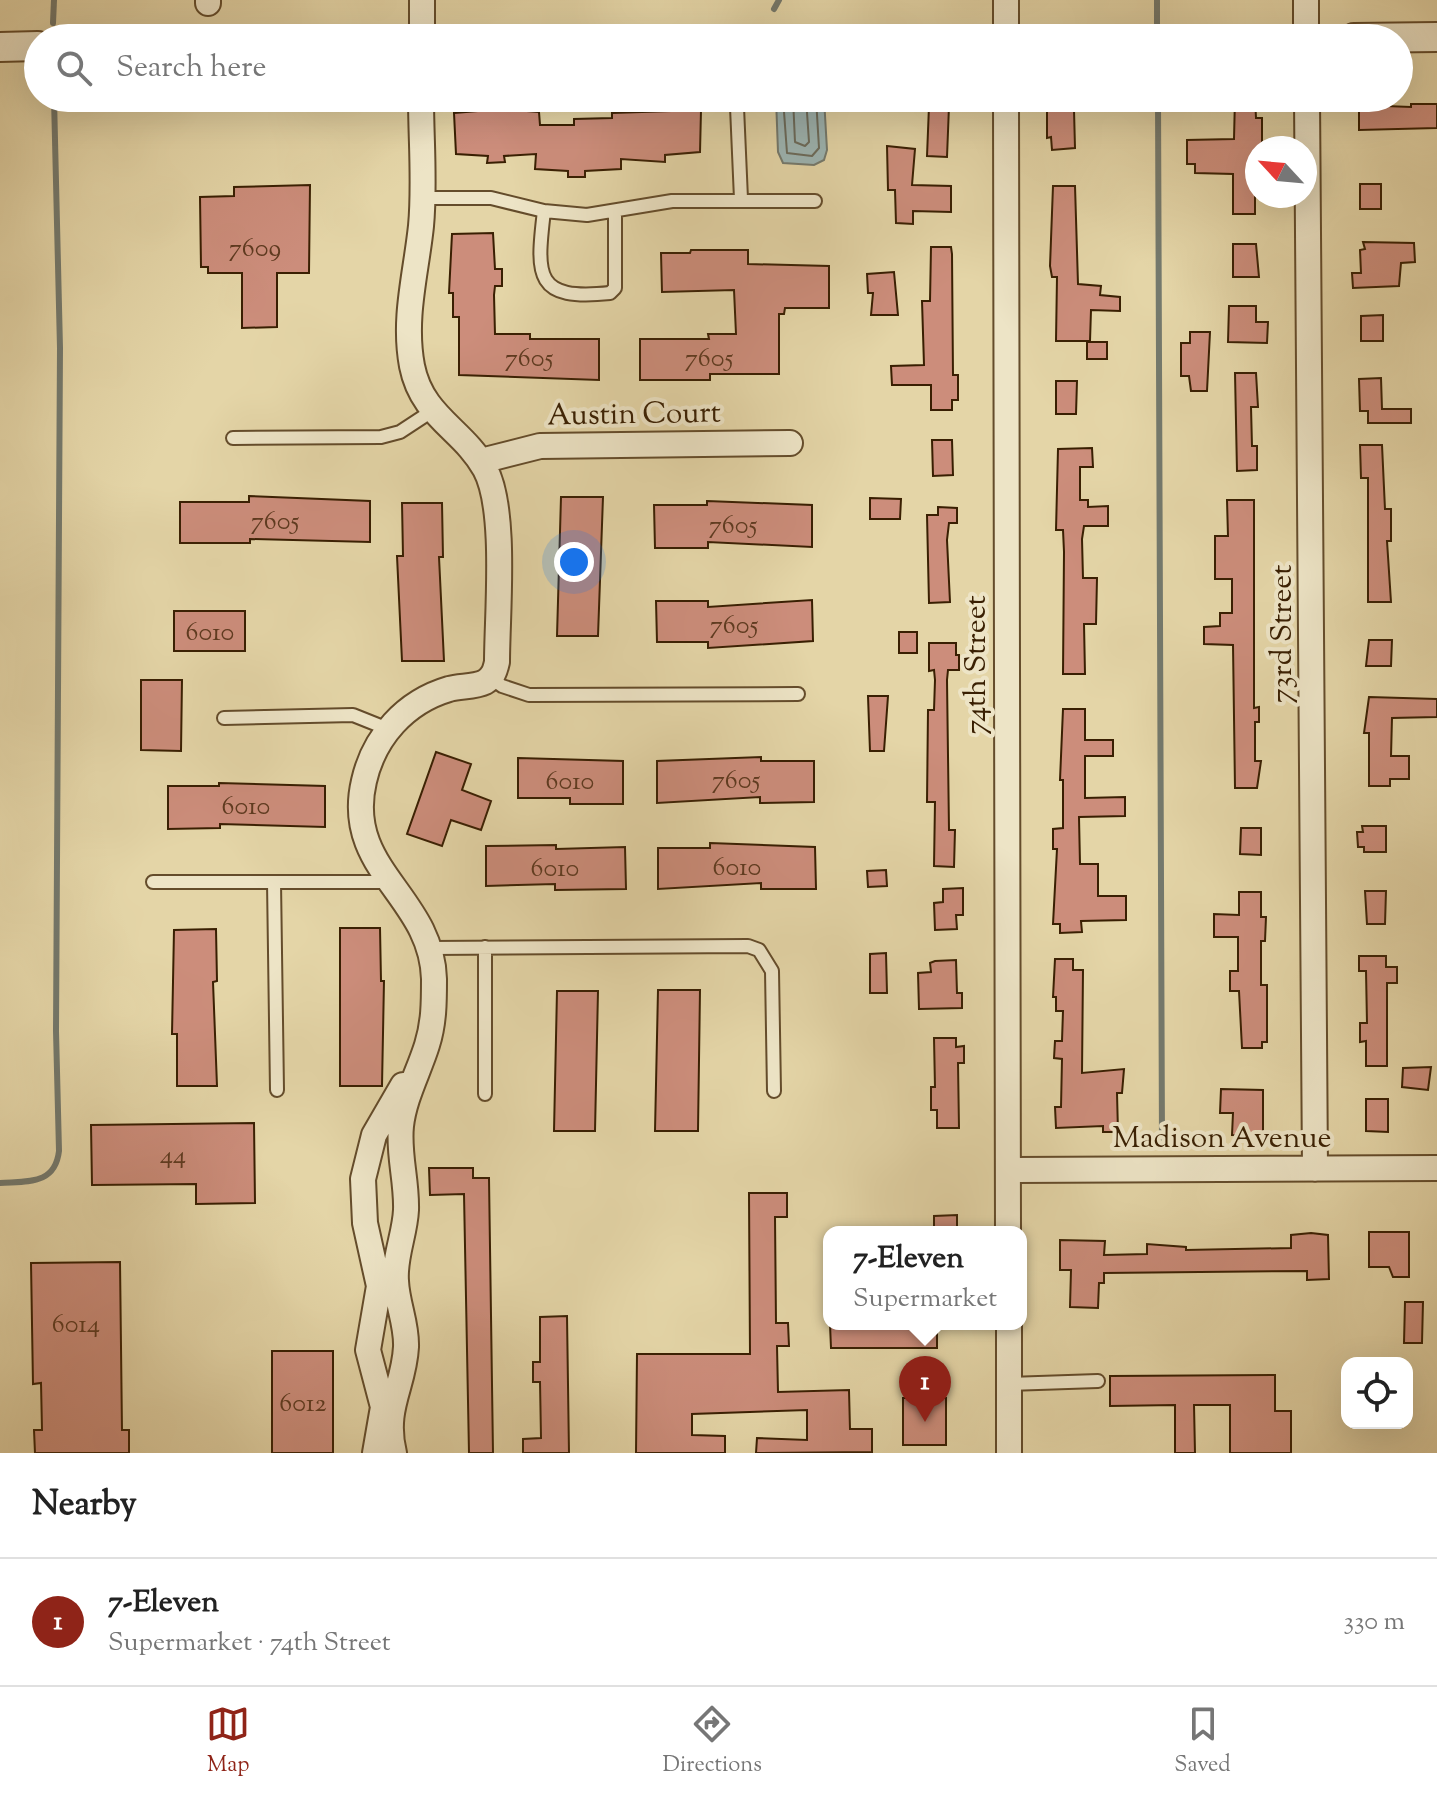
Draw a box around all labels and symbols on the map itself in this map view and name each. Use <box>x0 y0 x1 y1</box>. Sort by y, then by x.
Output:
north arrow <box>1245 136 1317 208</box>
house number: 7609 <box>229 231 281 268</box>
house number: 7605 <box>505 341 553 378</box>
house number: 7605 <box>685 341 733 378</box>
street label: Austin Court <box>547 392 721 439</box>
house number: 7605 <box>251 504 299 541</box>
house number: 7605 <box>709 508 757 545</box>
your location <box>554 542 594 582</box>
street label: 73rd Street <box>1262 565 1305 703</box>
street label: 74th Street <box>956 595 999 735</box>
house number: 7605 <box>710 608 758 645</box>
house number: 6010 <box>186 615 234 652</box>
house number: 7605 <box>712 763 760 800</box>
house number: 6010 <box>546 764 594 801</box>
house number: 6010 <box>222 789 270 826</box>
house number: 6010 <box>713 850 761 887</box>
house number: 6010 <box>531 851 579 888</box>
street label: Madison Avenue <box>1113 1118 1332 1161</box>
house number: 44 <box>160 1138 186 1175</box>
house number: 6014 <box>52 1307 100 1344</box>
pin: 1 <box>899 1356 951 1422</box>
house number: 6012 <box>279 1386 327 1423</box>

